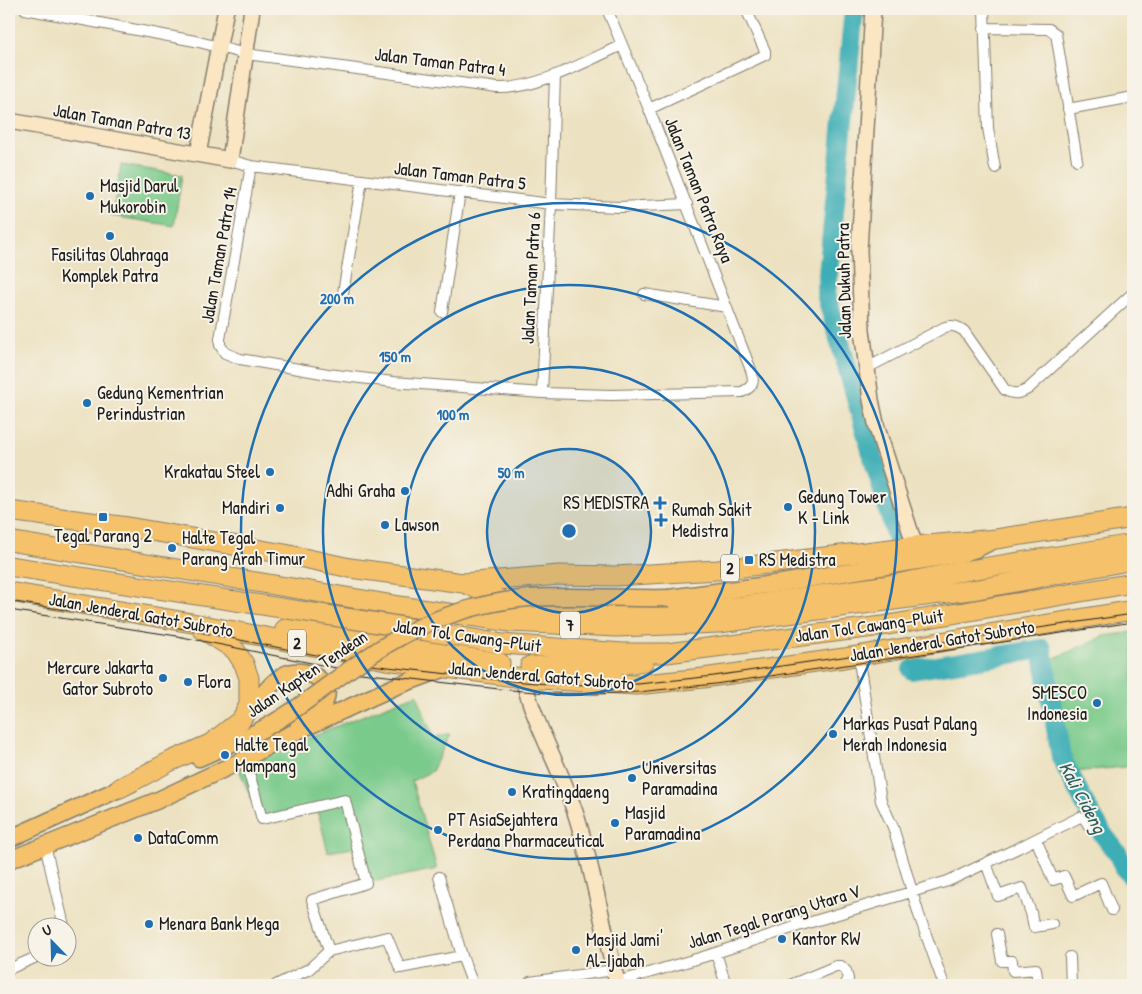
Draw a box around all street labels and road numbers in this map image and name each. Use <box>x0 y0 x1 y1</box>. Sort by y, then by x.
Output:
street label: Jalan Taman Patra 4 <box>373 41 507 82</box>
street label: Jalan Taman Patra 13 <box>51 97 193 146</box>
street label: Jalan Taman Patra Raya <box>659 113 740 266</box>
street label: Jalan Taman Patra 5 <box>393 155 528 196</box>
street label: Jalan Taman Patra 14 <box>194 184 243 325</box>
street label: Jalan Taman Patra 6 <box>515 211 546 345</box>
street label: Jalan Dukuh Patra <box>830 223 857 339</box>
road number: 2 <box>721 554 739 582</box>
street label: Jalan Jenderal Gatot Subroto <box>47 586 235 643</box>
street label: Jalan Tol Cawang–Pluit <box>793 603 945 648</box>
road number: 7 <box>560 612 580 638</box>
street label: Jalan Tol Cawang–Pluit <box>391 613 544 658</box>
street label: Jalan Jenderal Gatot Subroto <box>848 614 1036 667</box>
street label: Jalan Kapten Tendean <box>241 624 372 723</box>
road number: 2 <box>288 630 306 656</box>
street label: Jalan Jenderal Gatot Subroto <box>447 655 635 696</box>
street label: Jalan Tegal Parang Utara V <box>685 878 864 955</box>

